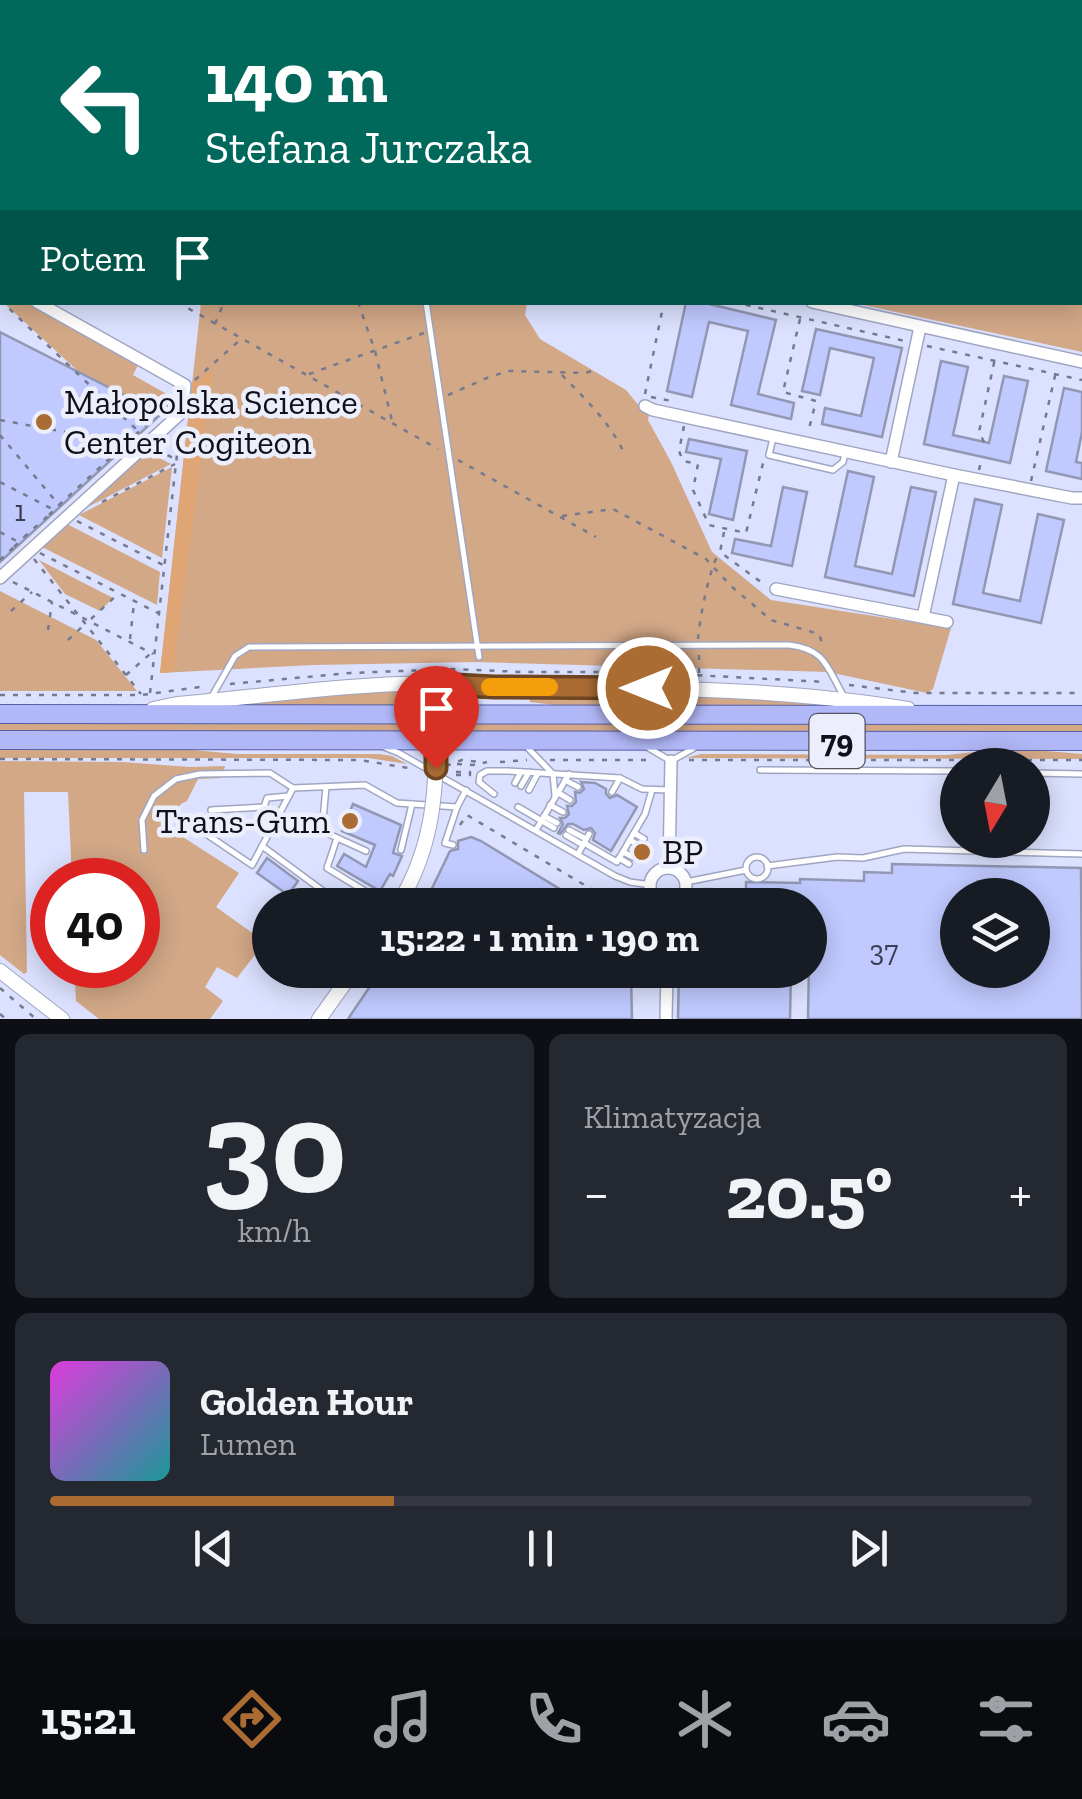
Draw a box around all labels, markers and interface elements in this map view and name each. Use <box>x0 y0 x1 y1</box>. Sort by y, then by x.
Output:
text: 140 m <box>205 36 388 120</box>
icon: left <box>40 40 170 170</box>
text: Stefana Jurczaka <box>205 121 532 175</box>
icon: arrive <box>165 230 220 285</box>
text: Potem <box>40 235 145 281</box>
place label: Małopolska Science Center Cogiteon <box>64 381 358 463</box>
marker: Małopolska Science Center Cogiteon <box>33 411 55 433</box>
house number: 1 <box>14 493 26 529</box>
position arrow <box>596 636 700 740</box>
pin <box>394 666 479 769</box>
icon: arrive <box>409 681 464 736</box>
road number: 79 <box>810 714 864 768</box>
north arrow <box>940 748 1050 858</box>
map controls <box>940 748 1050 988</box>
place label: Trans-Gum <box>156 800 330 842</box>
marker: Trans-Gum <box>339 810 361 832</box>
place label: BP <box>662 831 703 873</box>
marker: BP <box>631 841 653 863</box>
speed limit sign: 40 <box>30 858 160 988</box>
button: layers <box>940 878 1050 988</box>
text: 15:22 · 1 min · 190 m <box>380 915 699 961</box>
house number: 37 <box>870 933 898 969</box>
text: 30 <box>202 1069 346 1225</box>
text: Klimatyzacja <box>584 1098 761 1136</box>
text: 20.5° <box>726 1147 893 1237</box>
text: − <box>584 1160 609 1226</box>
text: + <box>1009 1160 1032 1226</box>
text: km/h <box>238 1212 311 1250</box>
text: Golden Hour <box>200 1379 413 1425</box>
text: Lumen <box>200 1425 296 1463</box>
icon: previous <box>186 1521 241 1576</box>
icon: pause <box>513 1521 568 1576</box>
icon: next <box>841 1521 896 1576</box>
icon: directions <box>217 1684 287 1754</box>
icon: music <box>368 1684 438 1754</box>
icon: phone <box>519 1684 589 1754</box>
icon: climate <box>670 1684 740 1754</box>
icon: car <box>821 1684 891 1754</box>
icon: filters <box>971 1684 1041 1754</box>
text: 15:21 <box>40 1692 136 1746</box>

